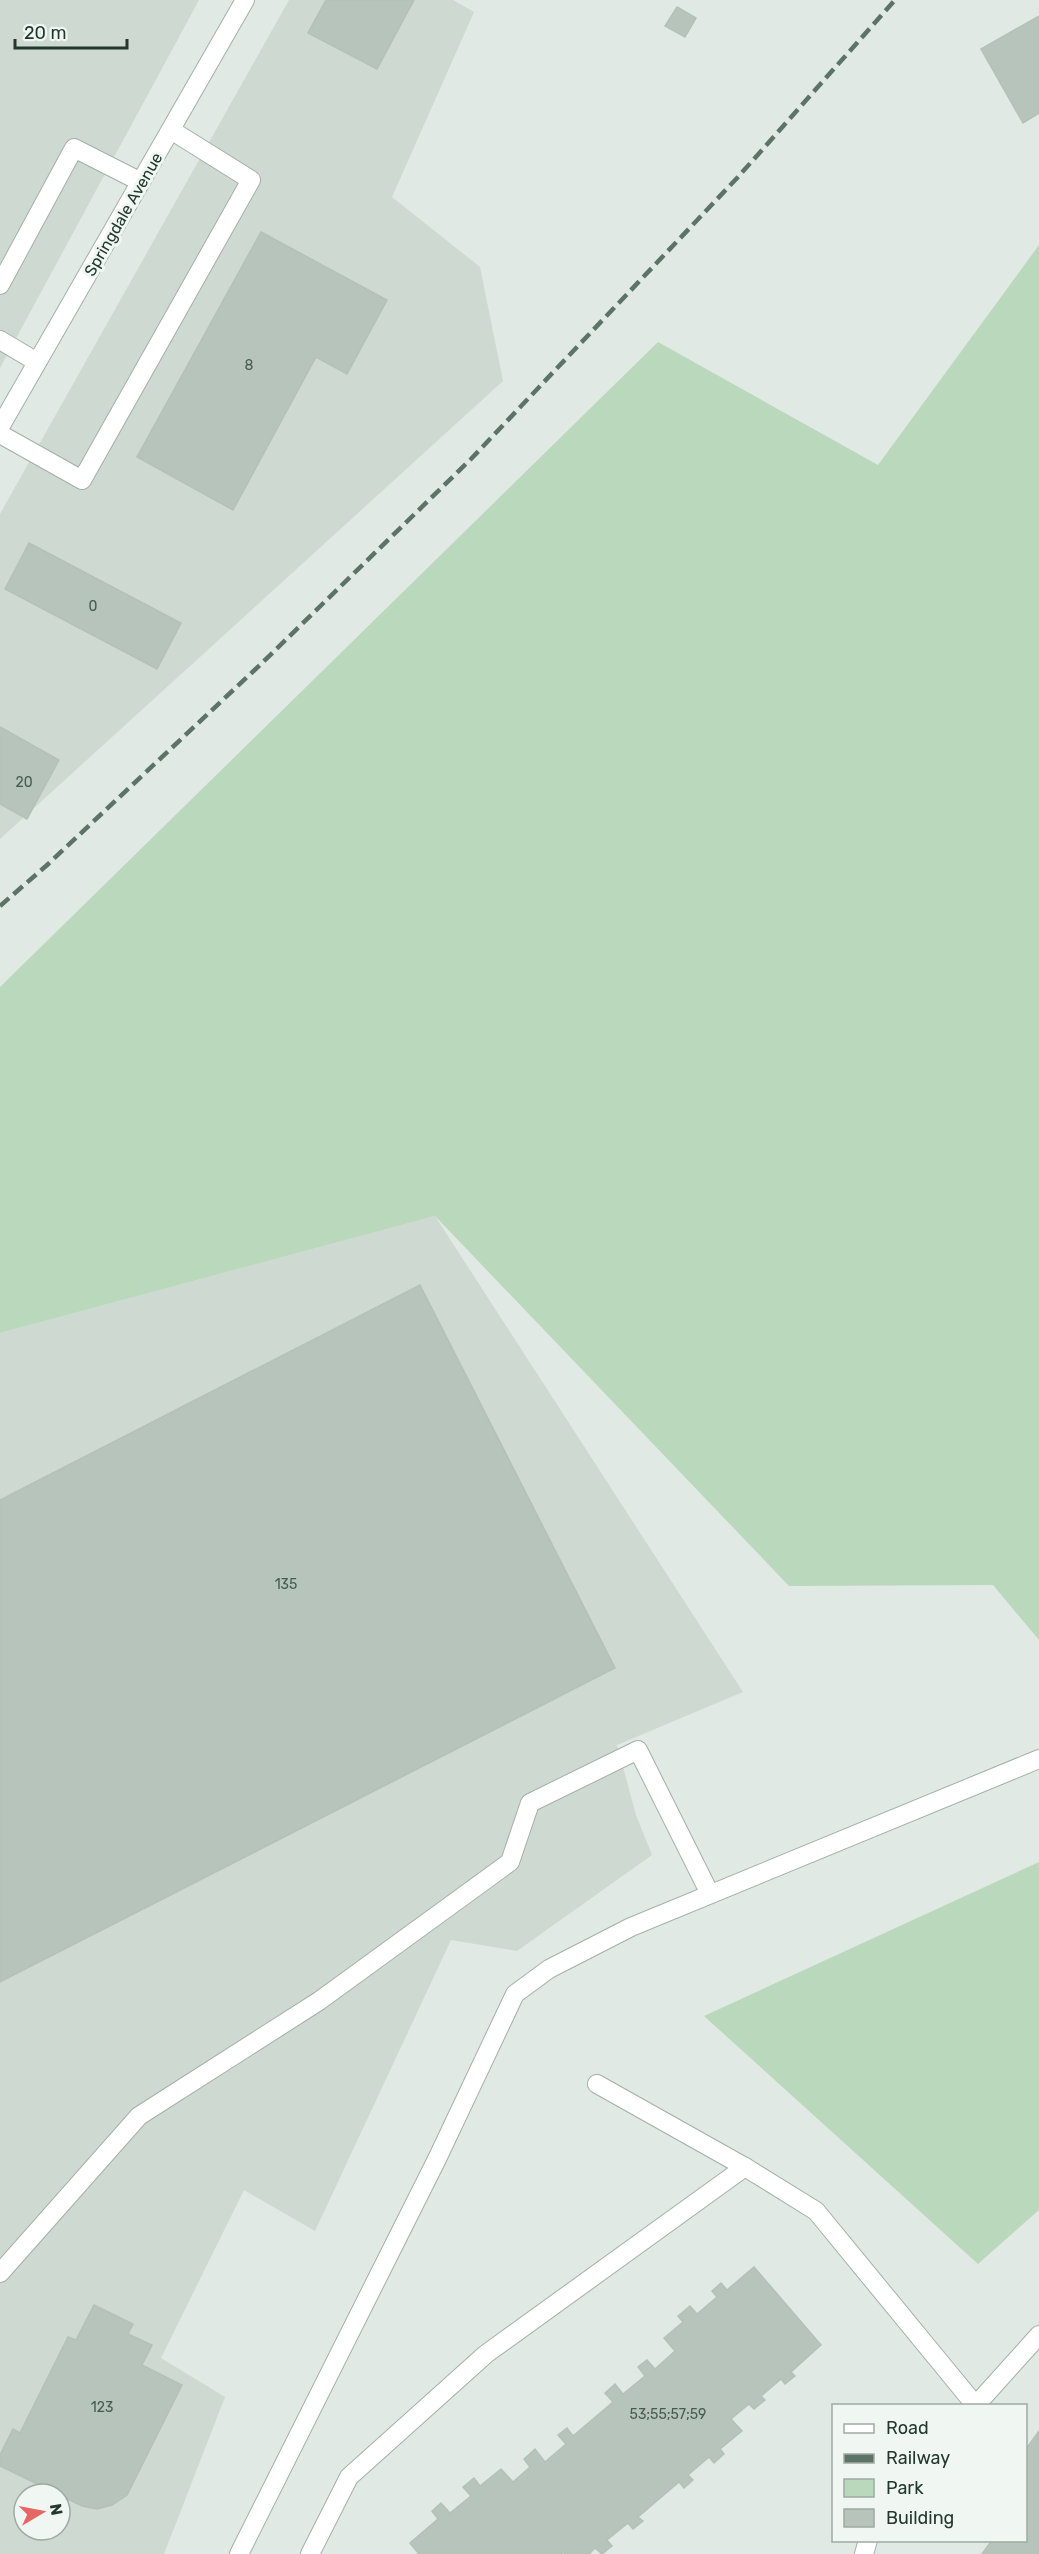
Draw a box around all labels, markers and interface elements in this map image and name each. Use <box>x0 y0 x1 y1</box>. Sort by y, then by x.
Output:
scale bar <box>15 12 128 50</box>
text: 20 m <box>24 22 66 44</box>
street label: Springdale Avenue <box>80 149 167 279</box>
house number: 8 <box>245 357 254 374</box>
house number: 0 <box>89 598 98 615</box>
house number: 20 <box>15 774 33 791</box>
house number: 135 <box>275 1576 297 1593</box>
house number: 123 <box>91 2399 113 2416</box>
legend <box>832 2404 1027 2542</box>
house number: 53;55;57;59 <box>630 2406 706 2423</box>
text: Road <box>886 2417 929 2439</box>
text: Railway <box>886 2447 950 2469</box>
text: Park <box>886 2477 924 2499</box>
north arrow <box>12 2482 72 2542</box>
text: N <box>46 2502 67 2517</box>
text: Building <box>886 2507 954 2529</box>

